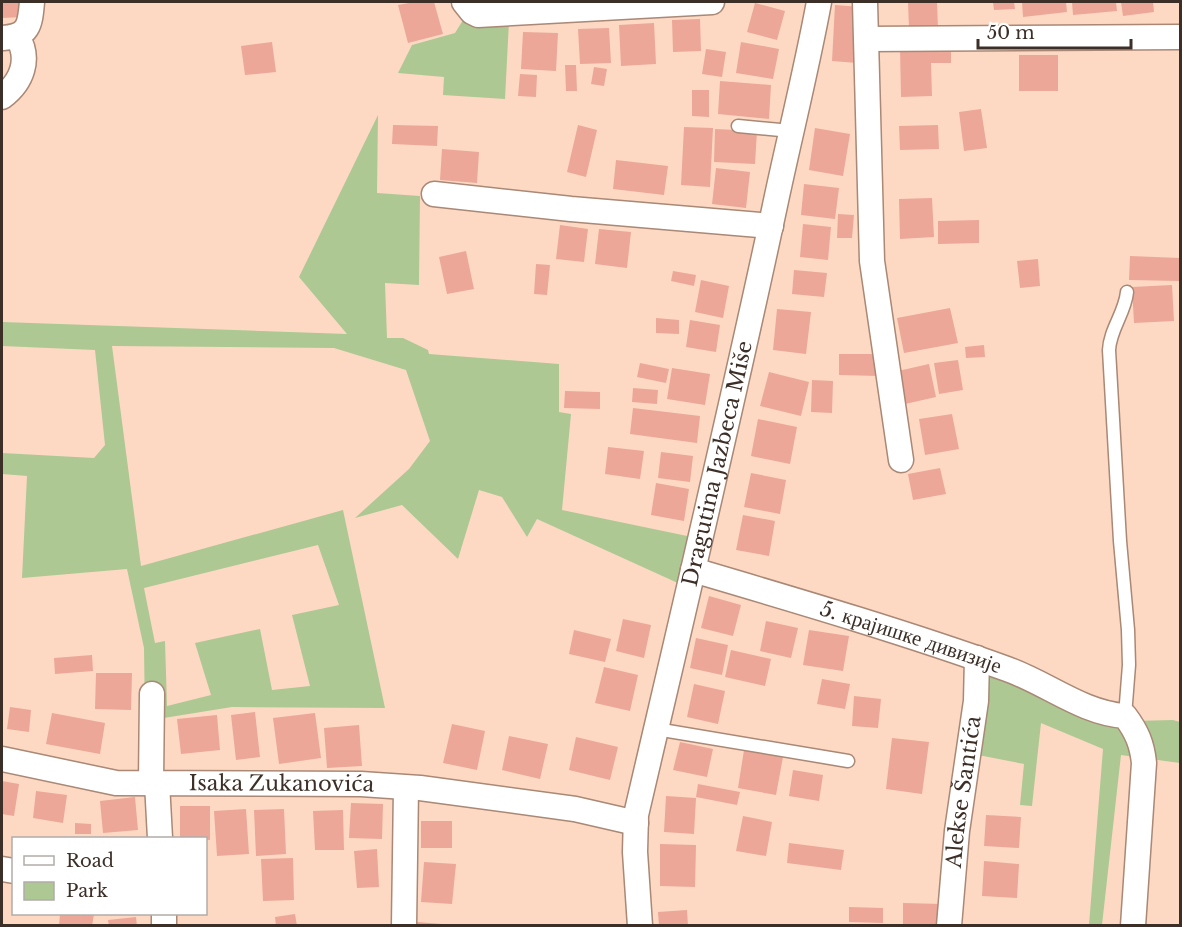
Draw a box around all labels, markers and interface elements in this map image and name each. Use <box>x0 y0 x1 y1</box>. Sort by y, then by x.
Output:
scale bar <box>978 12 1131 50</box>
text: 50 m <box>987 22 1035 44</box>
street label: Dragutina Jazbeca Miše <box>677 338 758 589</box>
street label: 5. крајишке дивизије <box>817 596 1005 679</box>
street label: Alekse Šantića <box>941 714 987 870</box>
street label: Isaka Zukanovića <box>189 770 375 798</box>
legend <box>12 837 207 915</box>
text: Road <box>66 850 114 872</box>
text: Park <box>66 880 108 902</box>

